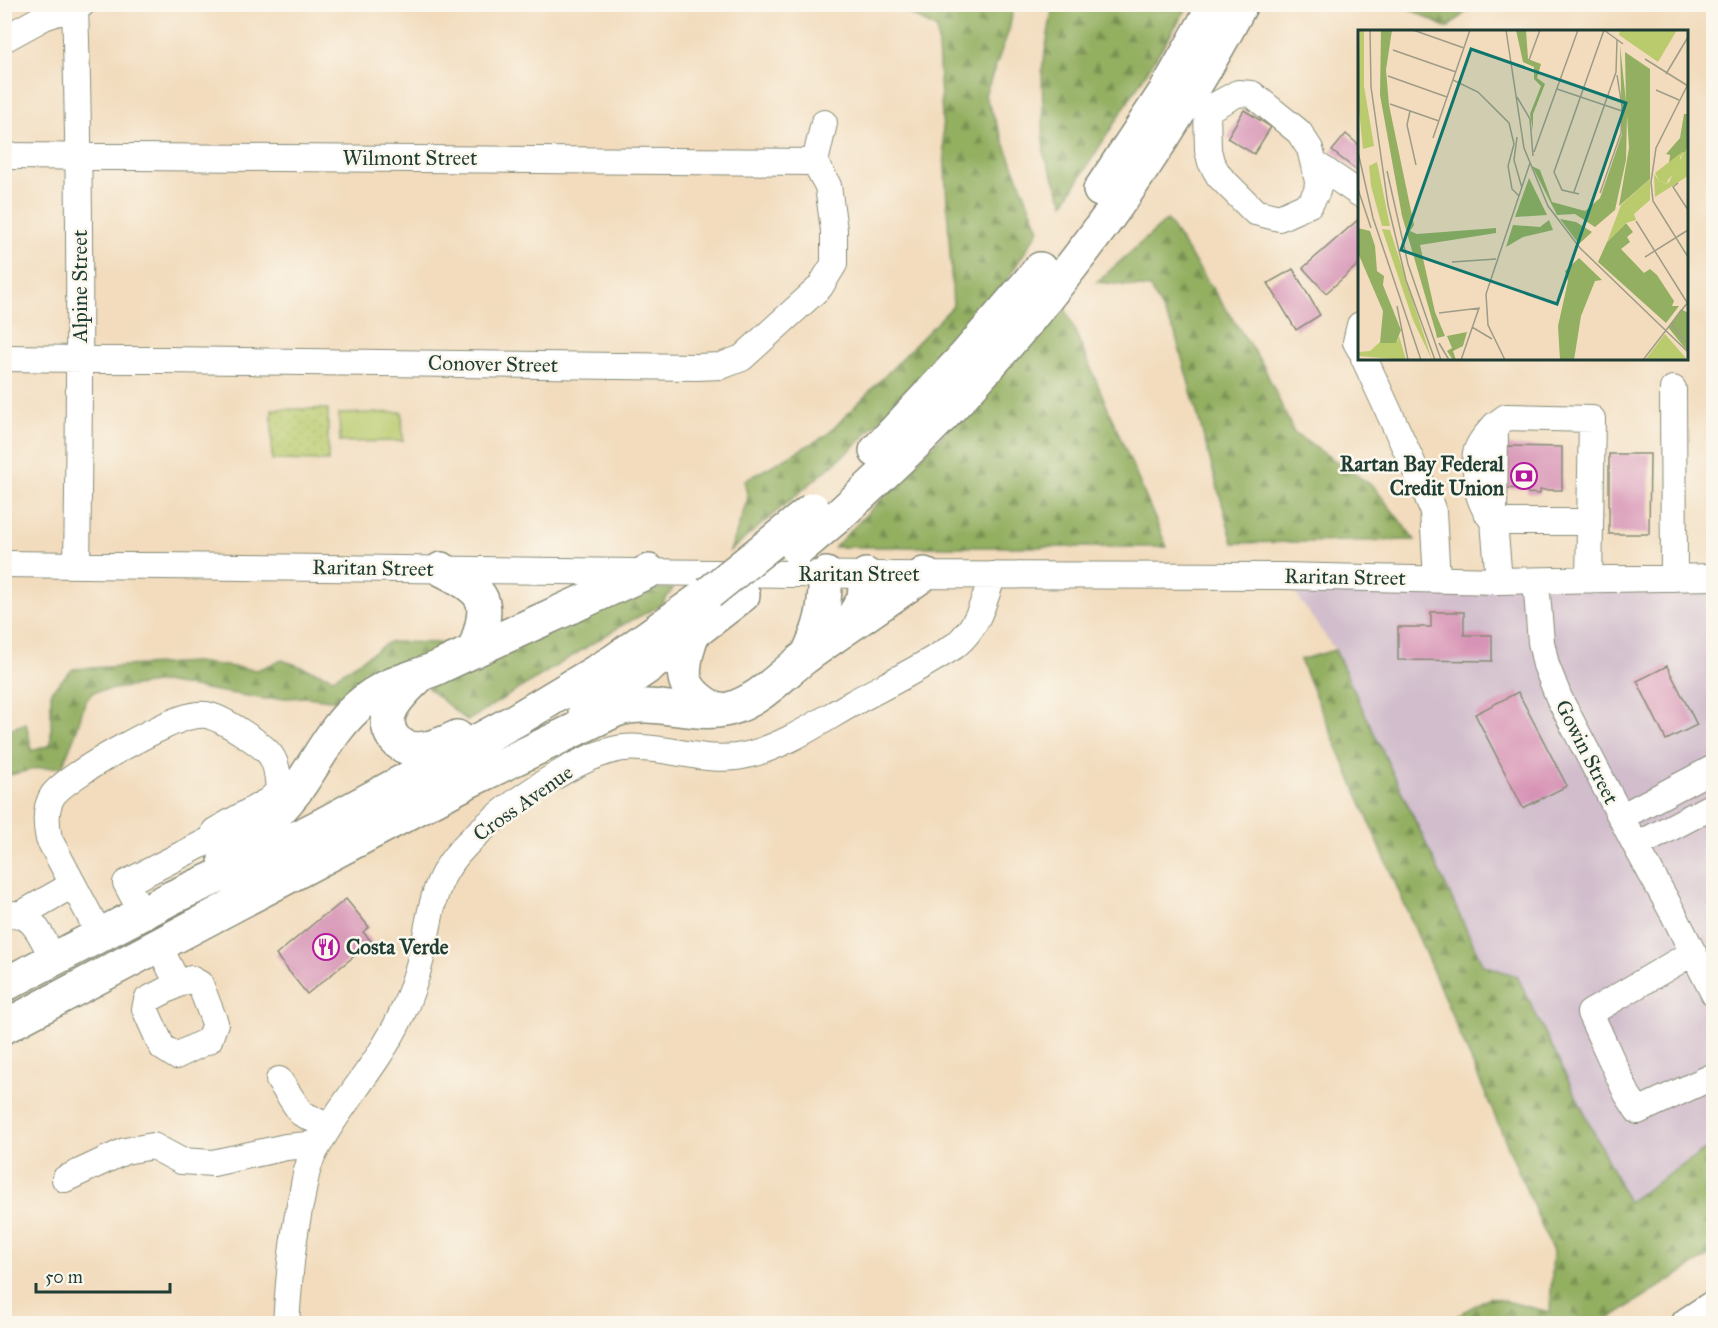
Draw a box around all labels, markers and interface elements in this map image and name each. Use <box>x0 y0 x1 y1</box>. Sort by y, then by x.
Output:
inset map <box>1358 30 1688 360</box>
street label: Wilmont Street <box>342 145 478 171</box>
street label: Alpine Street <box>67 229 93 343</box>
street label: Conover Street <box>428 350 559 378</box>
place label: Rartan Bay Federal Credit Union <box>1340 451 1505 501</box>
bank icon: Rartan Bay Federal Credit Union <box>1509 461 1539 491</box>
street label: Raritan Street <box>312 554 435 582</box>
street label: Raritan Street <box>798 561 920 587</box>
street label: Raritan Street <box>1284 563 1407 591</box>
street label: Gowin Street <box>1550 695 1625 809</box>
street label: Cross Avenue <box>468 759 578 847</box>
restaurant icon: Costa Verde <box>311 932 341 962</box>
place label: Costa Verde <box>346 934 449 960</box>
scale bar <box>36 1256 170 1294</box>
text: 50 m <box>45 1266 83 1288</box>

